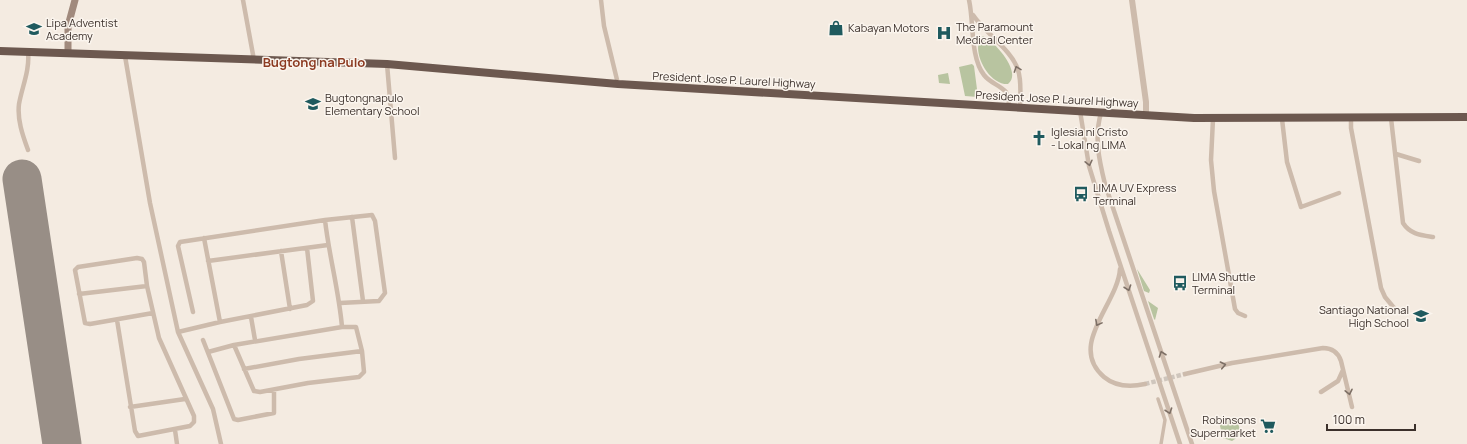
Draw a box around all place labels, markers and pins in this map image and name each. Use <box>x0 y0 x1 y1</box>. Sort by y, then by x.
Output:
place label: Lipa Adventist Academy <box>46 15 118 43</box>
shop icon: Kabayan Motors <box>827 19 845 37</box>
place label: The Paramount Medical Center <box>956 19 1033 47</box>
school or university icon: Lipa Adventist Academy <box>25 20 43 38</box>
place label: Kabayan Motors <box>848 20 930 35</box>
hospital icon: The Paramount Medical Center <box>935 24 953 42</box>
place label: Bugtongnapulo Elementary School <box>325 90 420 118</box>
school or university icon: Bugtongnapulo Elementary School <box>304 95 322 113</box>
place label: Iglesia ni Cristo - Lokal ng LIMA <box>1051 124 1128 152</box>
church icon: Iglesia ni Cristo - Lokal ng LIMA <box>1030 129 1048 147</box>
place label: LIMA UV Express Terminal <box>1093 180 1177 208</box>
bus stop icon: LIMA UV Express Terminal <box>1072 185 1090 203</box>
place label: LIMA Shuttle Terminal <box>1192 269 1256 297</box>
bus stop icon: LIMA Shuttle Terminal <box>1171 274 1189 292</box>
place label: Santiago National High School <box>1319 302 1409 330</box>
school or university icon: Santiago National High School <box>1412 307 1430 325</box>
place label: Robinsons Supermarket <box>1190 412 1256 440</box>
supermarket icon: Robinsons Supermarket <box>1259 417 1277 435</box>

